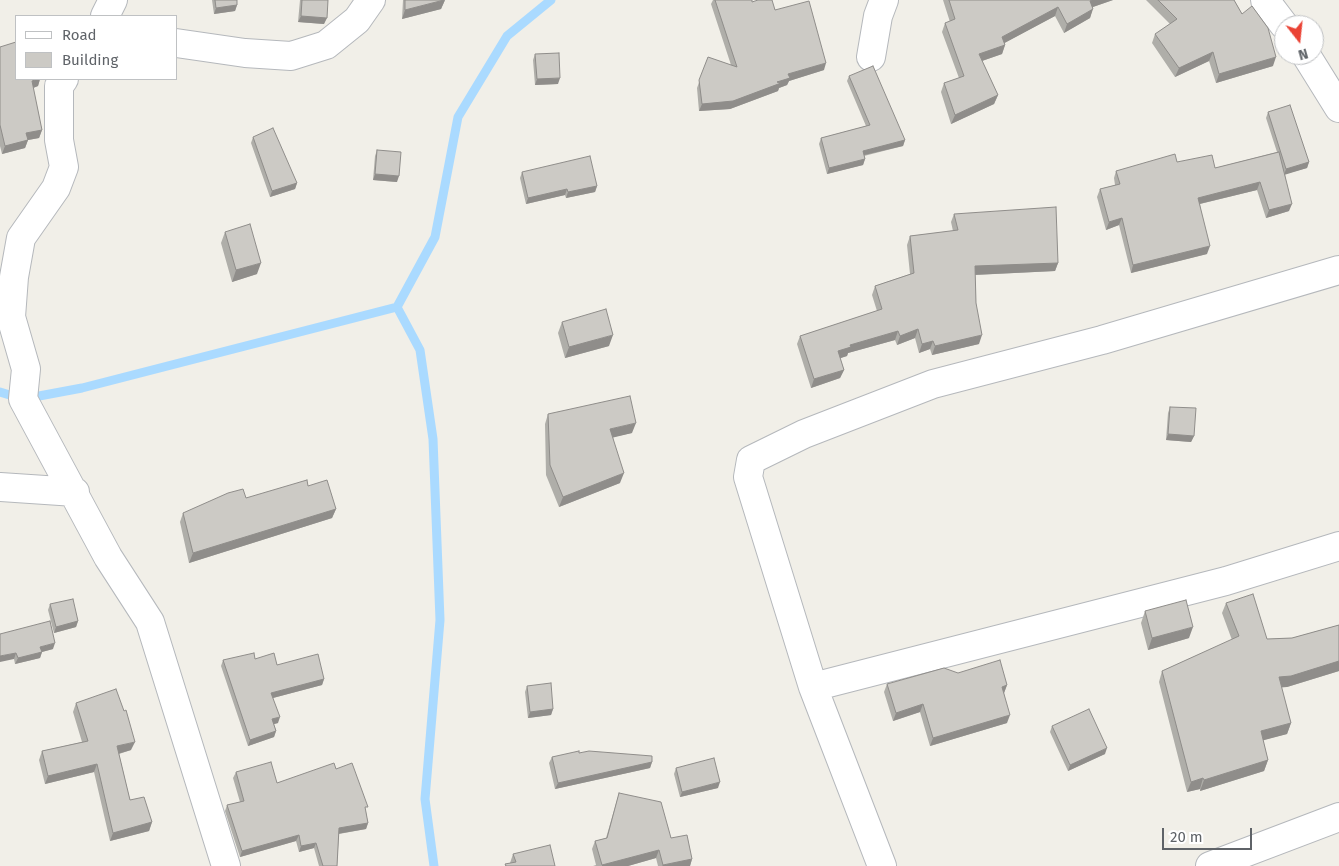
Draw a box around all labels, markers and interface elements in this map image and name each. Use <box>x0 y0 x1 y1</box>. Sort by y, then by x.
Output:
legend <box>15 15 178 80</box>
north arrow <box>1274 15 1324 65</box>
text: Road <box>62 26 97 44</box>
text: N <box>1296 44 1310 63</box>
text: Building <box>62 51 118 69</box>
scale bar <box>1164 818 1254 850</box>
text: 20 m <box>1170 828 1203 846</box>

